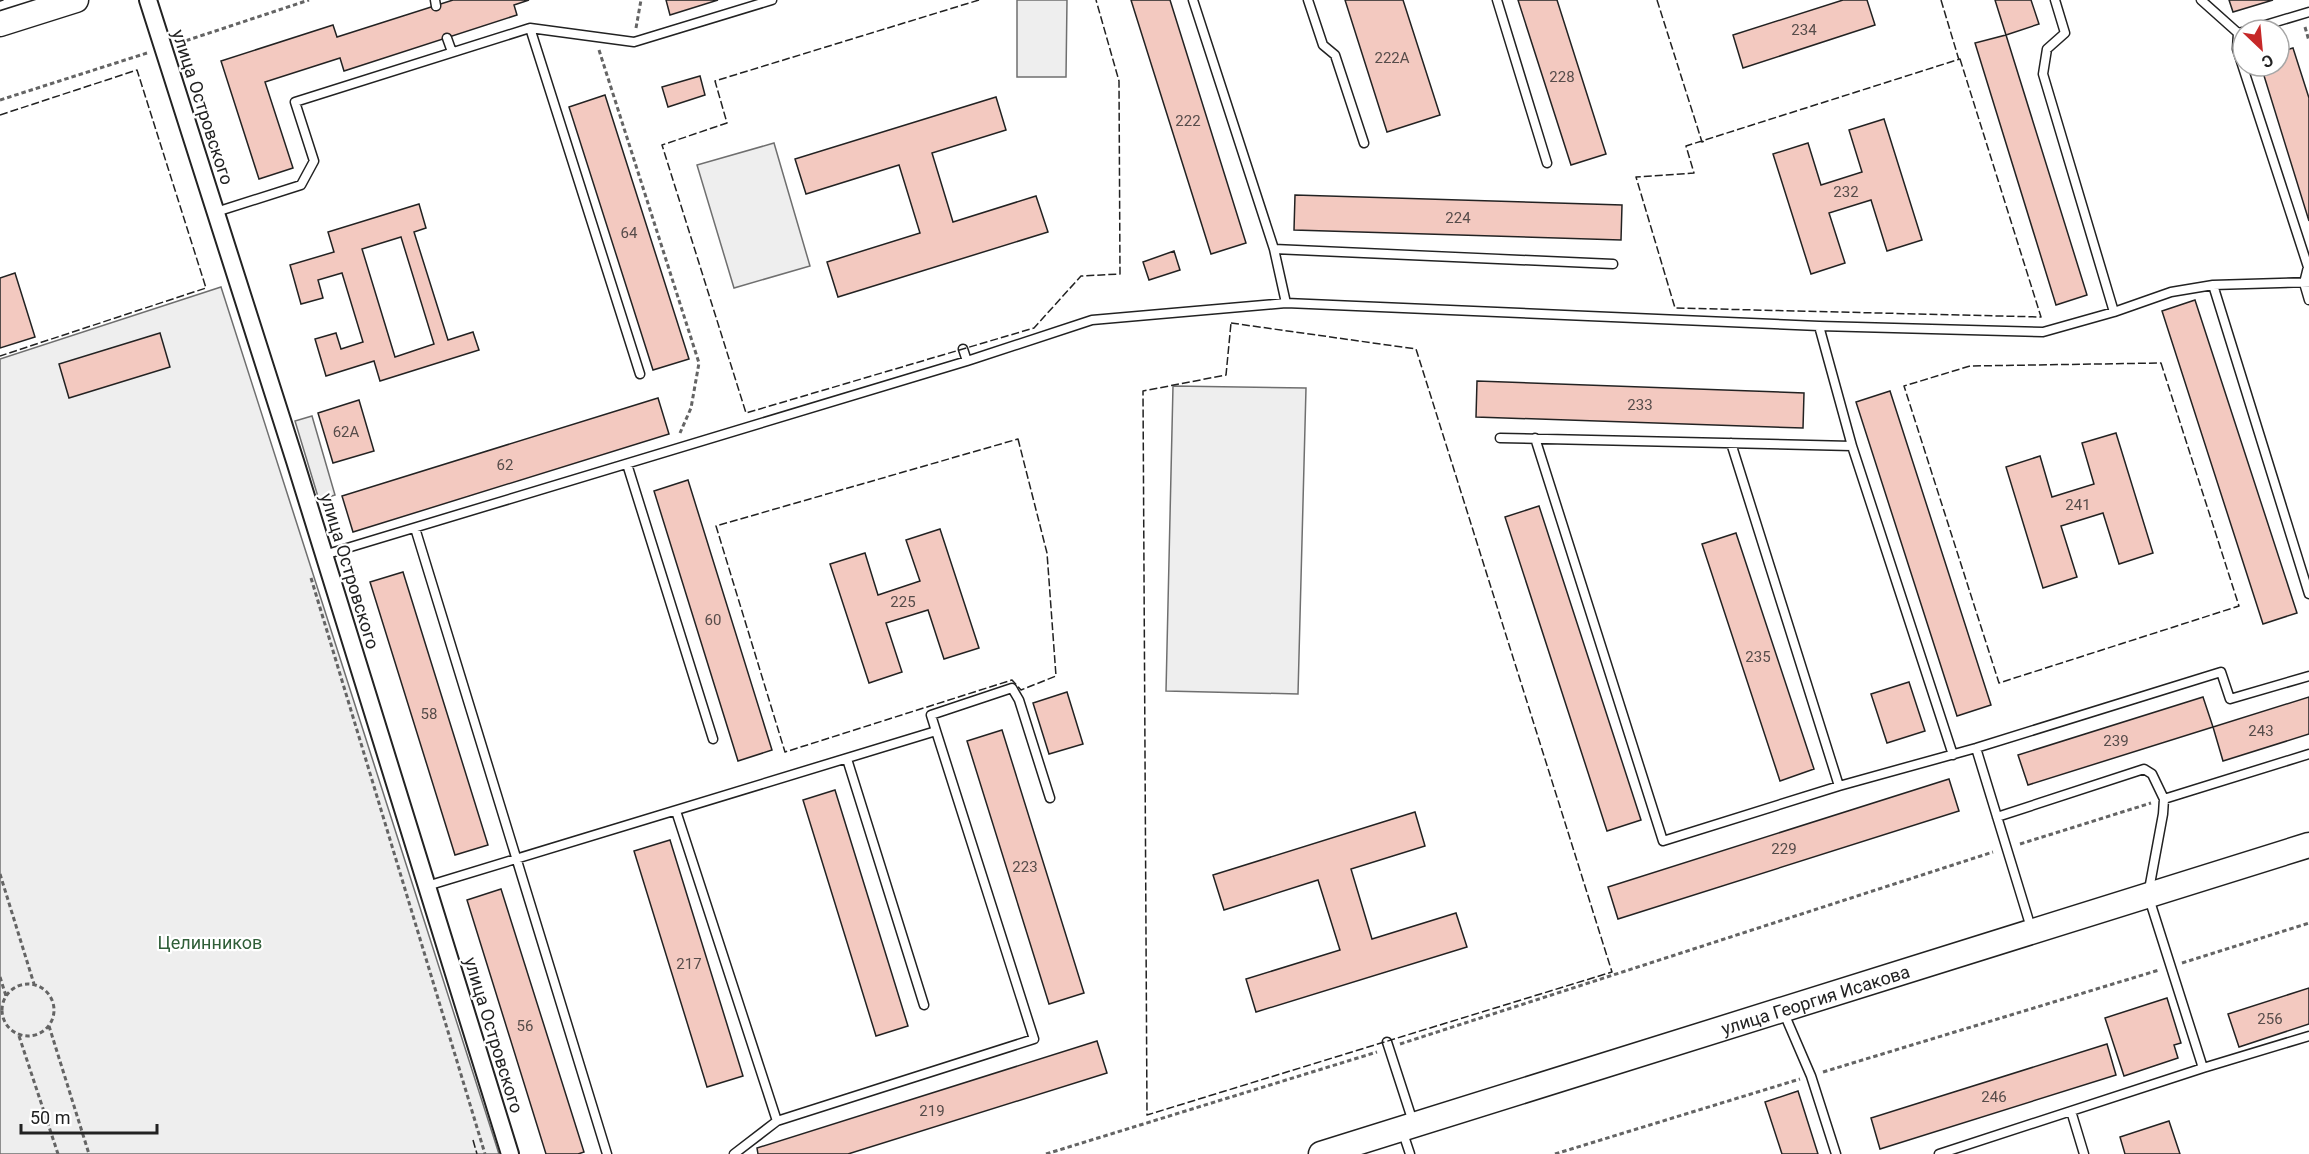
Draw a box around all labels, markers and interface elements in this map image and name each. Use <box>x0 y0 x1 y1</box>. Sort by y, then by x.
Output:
north arrow <box>2231 18 2291 78</box>
house number: 234 <box>1791 21 1817 39</box>
street label: улица Островского <box>168 27 238 187</box>
house number: 222А <box>1374 49 1410 67</box>
text: С <box>2258 50 2276 72</box>
house number: 228 <box>1549 68 1575 86</box>
house number: 222 <box>1175 112 1201 130</box>
house number: 232 <box>1833 183 1859 201</box>
house number: 224 <box>1445 209 1471 227</box>
house number: 64 <box>621 224 638 242</box>
house number: 233 <box>1627 396 1653 414</box>
house number: 62А <box>333 423 360 441</box>
house number: 62 <box>497 456 513 474</box>
street label: улица Островского <box>316 491 384 651</box>
house number: 241 <box>2065 496 2091 514</box>
house number: 225 <box>890 593 916 611</box>
house number: 60 <box>705 611 721 629</box>
house number: 235 <box>1745 648 1771 666</box>
house number: 58 <box>421 705 437 723</box>
house number: 243 <box>2248 722 2274 740</box>
house number: 239 <box>2103 732 2129 750</box>
house number: 229 <box>1771 840 1797 858</box>
house number: 223 <box>1012 858 1038 876</box>
park label: Целинников <box>158 932 262 953</box>
street label: улица Островского <box>460 955 528 1115</box>
house number: 217 <box>676 955 702 973</box>
street label: улица Георгия Исакова <box>1719 960 1912 1039</box>
house number: 256 <box>2257 1010 2283 1028</box>
house number: 56 <box>517 1017 533 1035</box>
house number: 246 <box>1981 1088 2007 1106</box>
scale bar <box>21 1097 158 1135</box>
house number: 219 <box>919 1102 945 1120</box>
text: 50 m <box>30 1107 70 1128</box>

